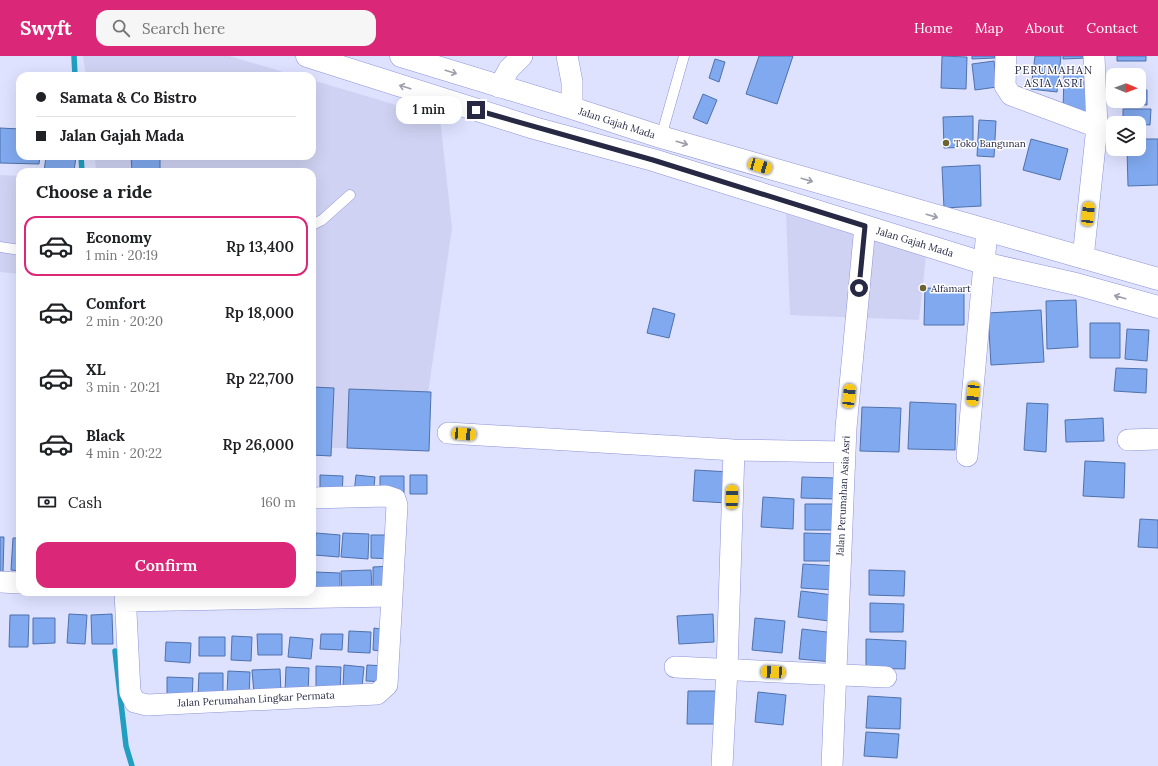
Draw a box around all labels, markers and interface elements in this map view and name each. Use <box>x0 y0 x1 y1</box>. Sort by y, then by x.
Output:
search box <box>96 10 376 46</box>
text: Swyft <box>20 16 72 40</box>
icon: search <box>110 17 132 39</box>
text: Search here <box>142 19 225 38</box>
text: Home <box>914 19 953 37</box>
text: Map <box>975 19 1003 37</box>
text: About <box>1025 19 1064 37</box>
text: Contact <box>1086 19 1138 37</box>
district label: PERUMAHAN ASIA ASRI <box>1015 63 1093 90</box>
north arrow <box>1106 68 1146 108</box>
map controls <box>1106 68 1146 156</box>
one-way arrow <box>445 69 458 76</box>
one-way arrow <box>398 83 411 90</box>
text: Samata & Co Bistro <box>60 88 197 107</box>
callout: 1 min <box>396 96 462 124</box>
text: 1 min <box>413 101 445 118</box>
route end <box>467 101 485 119</box>
street label: Jalan Gajah Mada <box>576 104 657 142</box>
button: layers <box>1106 116 1146 156</box>
text: Jalan Gajah Mada <box>60 126 184 145</box>
place label: Toko Bangunan <box>954 137 1026 150</box>
marker: Toko Bangunan <box>941 138 951 148</box>
one-way arrow <box>676 140 689 147</box>
car <box>747 157 773 175</box>
one-way arrow <box>800 177 813 184</box>
text: Choose a ride <box>36 180 152 203</box>
car <box>1081 201 1095 227</box>
one-way arrow <box>925 213 938 220</box>
street label: Jalan Gajah Mada <box>874 224 955 260</box>
icon: car <box>38 228 74 264</box>
text: Economy <box>86 228 151 247</box>
text: Rp 13,400 <box>226 237 294 256</box>
text: 1 min · 20:19 <box>86 247 158 264</box>
route start <box>850 279 868 297</box>
place label: Alfamart <box>930 282 971 295</box>
marker: Alfamart <box>918 283 928 293</box>
one-way arrow <box>1114 292 1127 300</box>
icon: car <box>38 294 74 330</box>
text: Comfort <box>86 294 146 313</box>
text: Rp 18,000 <box>225 303 294 322</box>
text: 2 min · 20:20 <box>86 313 163 330</box>
icon: car <box>38 360 74 396</box>
text: XL <box>86 360 106 379</box>
text: Rp 22,700 <box>226 369 294 388</box>
text: 3 min · 20:21 <box>86 379 160 396</box>
car <box>966 382 980 406</box>
car <box>842 383 856 409</box>
icon: car <box>38 426 74 462</box>
text: Black <box>86 426 125 445</box>
car <box>452 427 476 441</box>
text: Rp 26,000 <box>223 435 294 454</box>
street label: Jalan Perumahan Asia Asri <box>833 435 853 557</box>
text: 4 min · 20:22 <box>86 445 162 462</box>
car <box>726 485 738 509</box>
icon: cash <box>36 491 58 513</box>
text: Cash <box>68 493 102 512</box>
text: 160 m <box>261 494 296 511</box>
button: Confirm <box>36 542 296 588</box>
car <box>761 665 785 679</box>
street label: Jalan Perumahan Lingkar Permata <box>176 688 335 710</box>

